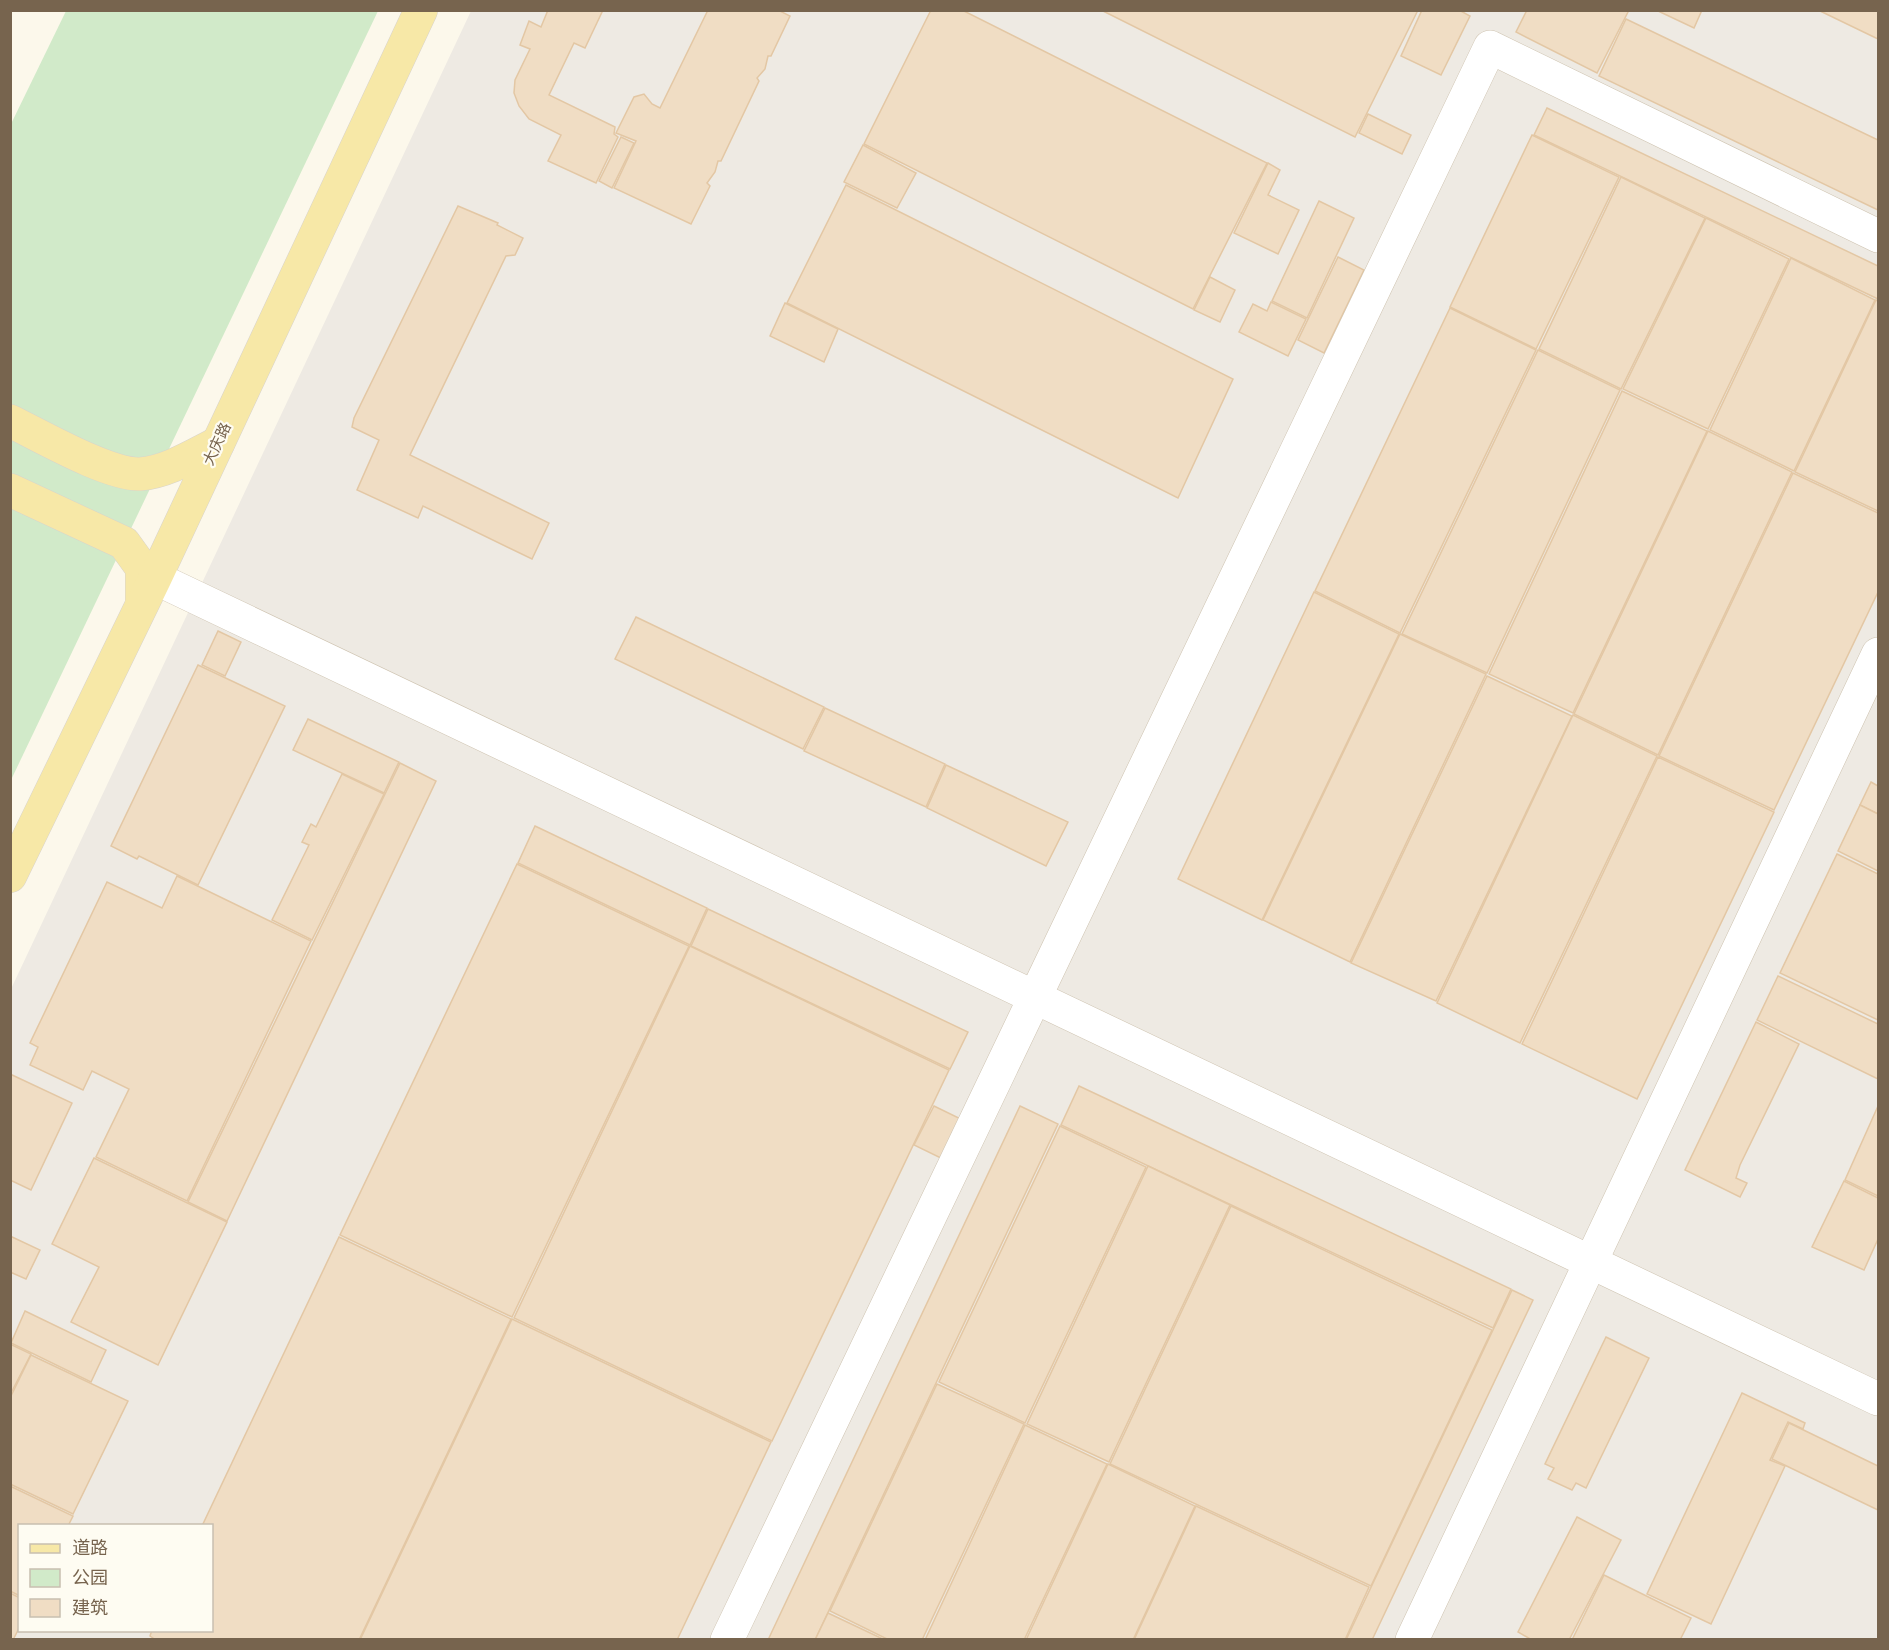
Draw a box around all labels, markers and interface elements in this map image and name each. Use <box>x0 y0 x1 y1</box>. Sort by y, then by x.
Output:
street label: 大庆路 <box>198 419 235 468</box>
legend <box>18 1524 213 1632</box>
text: 道路 <box>72 1536 108 1559</box>
text: 公园 <box>72 1566 108 1589</box>
text: 建筑 <box>72 1596 108 1619</box>

